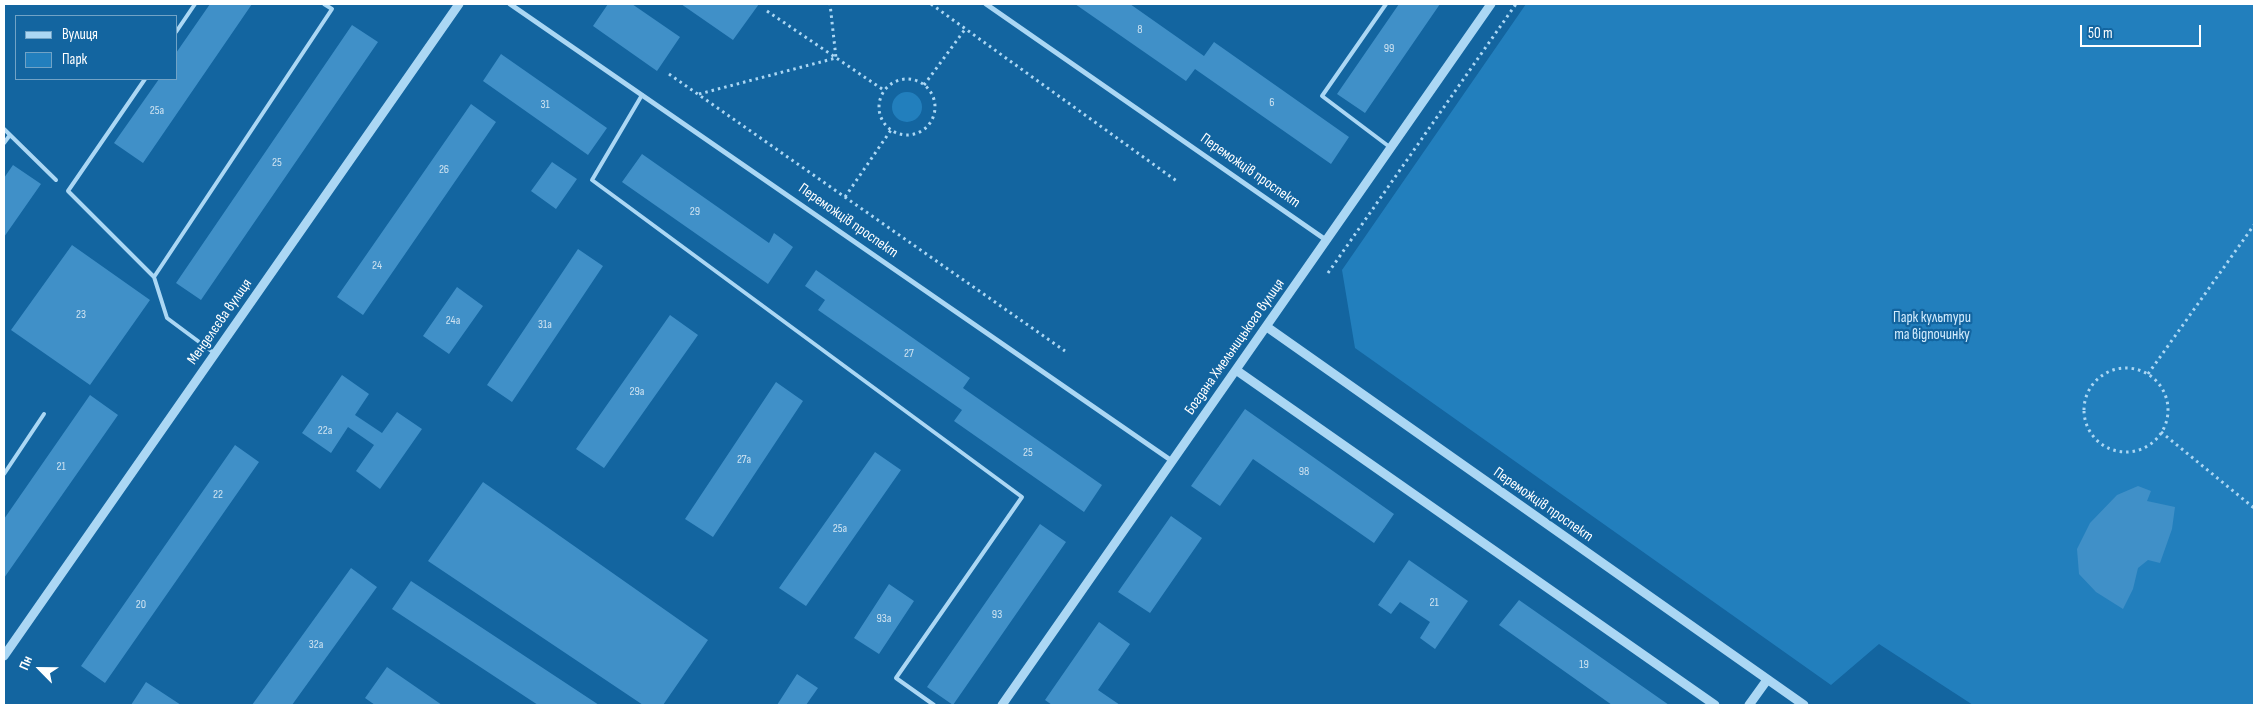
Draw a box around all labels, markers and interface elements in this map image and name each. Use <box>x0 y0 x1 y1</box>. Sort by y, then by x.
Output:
legend <box>15 15 178 80</box>
scale bar <box>2083 15 2204 47</box>
house number: 8 <box>1137 23 1143 37</box>
text: 50 m <box>2088 24 2113 43</box>
text: Вулиця <box>62 25 98 44</box>
house number: 99 <box>1384 42 1394 56</box>
text: Парк <box>62 50 87 69</box>
house number: 6 <box>1269 96 1275 110</box>
house number: 31 <box>540 98 550 112</box>
house number: 25а <box>150 104 164 118</box>
street label: Переможців проспект <box>1197 130 1303 212</box>
house number: 25 <box>272 156 282 170</box>
house number: 26 <box>439 163 449 177</box>
street label: Переможців проспект <box>795 180 901 262</box>
house number: 29 <box>690 205 700 219</box>
house number: 24 <box>372 259 382 273</box>
street label: Менделєєва вулиця <box>184 276 256 368</box>
street label: Богдана Хмельницького вулиця <box>1181 276 1289 418</box>
house number: 23 <box>76 308 86 322</box>
park label: Парк культури та відпочинку <box>1893 309 1971 344</box>
house number: 24а <box>446 314 460 328</box>
house number: 31а <box>538 318 552 332</box>
house number: 27 <box>904 347 914 361</box>
house number: 29а <box>630 385 644 399</box>
house number: 22а <box>318 424 332 438</box>
house number: 25 <box>1023 446 1033 460</box>
house number: 27а <box>737 453 751 467</box>
house number: 21 <box>56 460 66 474</box>
street label: Переможців проспект <box>1490 464 1596 546</box>
house number: 98 <box>1299 465 1309 479</box>
house number: 22 <box>213 488 223 502</box>
house number: 25а <box>833 522 847 536</box>
house number: 21 <box>1429 596 1439 610</box>
house number: 20 <box>136 598 146 612</box>
house number: 93 <box>992 608 1002 622</box>
house number: 93а <box>877 612 891 626</box>
house number: 32а <box>309 638 323 652</box>
north arrow <box>15 644 65 694</box>
text: Пн <box>15 653 36 673</box>
house number: 19 <box>1579 658 1589 672</box>

